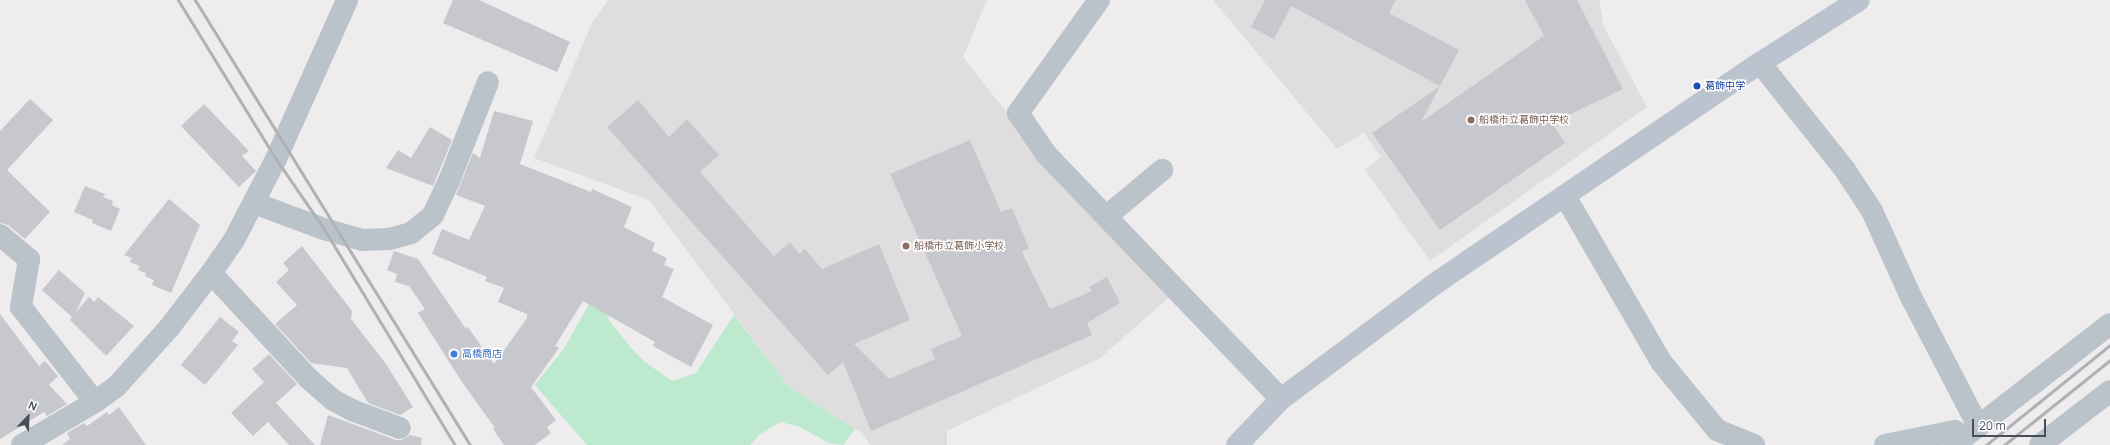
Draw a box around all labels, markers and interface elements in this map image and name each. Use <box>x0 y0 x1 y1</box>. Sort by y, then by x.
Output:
place label: 葛飾中学 <box>1705 80 1745 92</box>
marker: 葛飾中学 <box>1692 81 1702 91</box>
place label: 船橋市立葛飾中学校 <box>1479 114 1569 126</box>
marker: 船橋市立葛飾中学校 <box>1466 115 1476 125</box>
place label: 船橋市立葛飾小学校 <box>914 240 1004 252</box>
marker: 船橋市立葛飾小学校 <box>901 241 911 251</box>
place label: 高橋商店 <box>462 348 502 360</box>
marker: 高橋商店 <box>449 349 459 359</box>
north arrow <box>8 397 48 437</box>
text: N <box>26 397 39 414</box>
scale bar <box>1974 411 2048 437</box>
text: 20 m <box>1979 417 2006 434</box>

